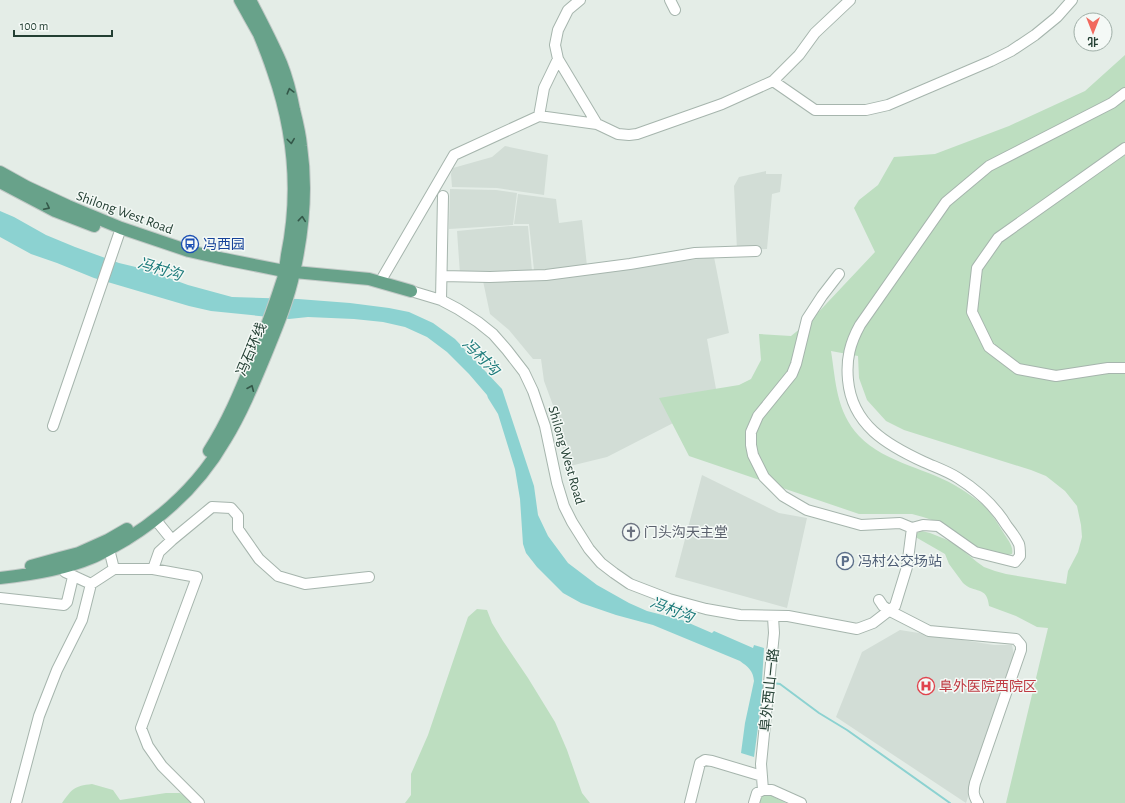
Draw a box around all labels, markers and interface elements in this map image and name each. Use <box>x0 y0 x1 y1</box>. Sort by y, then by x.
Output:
scale bar <box>14 12 112 38</box>
north arrow <box>1073 12 1113 52</box>
text: 100 m <box>20 20 48 32</box>
text: 北 <box>1088 36 1099 47</box>
one-way arrow <box>286 87 294 94</box>
one-way arrow <box>286 138 295 144</box>
street label: Shilong West Road <box>74 189 175 237</box>
one-way arrow <box>43 202 50 210</box>
one-way arrow <box>297 216 306 222</box>
bus stop icon: 冯西园 <box>180 234 200 254</box>
place label: 冯西园 <box>203 237 245 252</box>
water label: 冯村沟 <box>136 255 186 284</box>
street label: 冯石环线 <box>234 320 269 378</box>
water label: 冯村沟 <box>459 335 504 380</box>
one-way arrow <box>246 385 254 393</box>
street label: Shilong West Road <box>545 404 587 506</box>
church icon: 门头沟天主堂 <box>621 522 641 542</box>
place label: 门头沟天主堂 <box>644 525 728 540</box>
parking icon: 冯村公交场站 <box>835 551 855 571</box>
place label: 冯村公交场站 <box>858 553 942 569</box>
water label: 冯村沟 <box>648 594 698 626</box>
street label: 阜外西山一路 <box>757 647 781 733</box>
hospital icon: 阜外医院西院区 <box>916 676 936 696</box>
place label: 阜外医院西院区 <box>939 678 1037 694</box>

